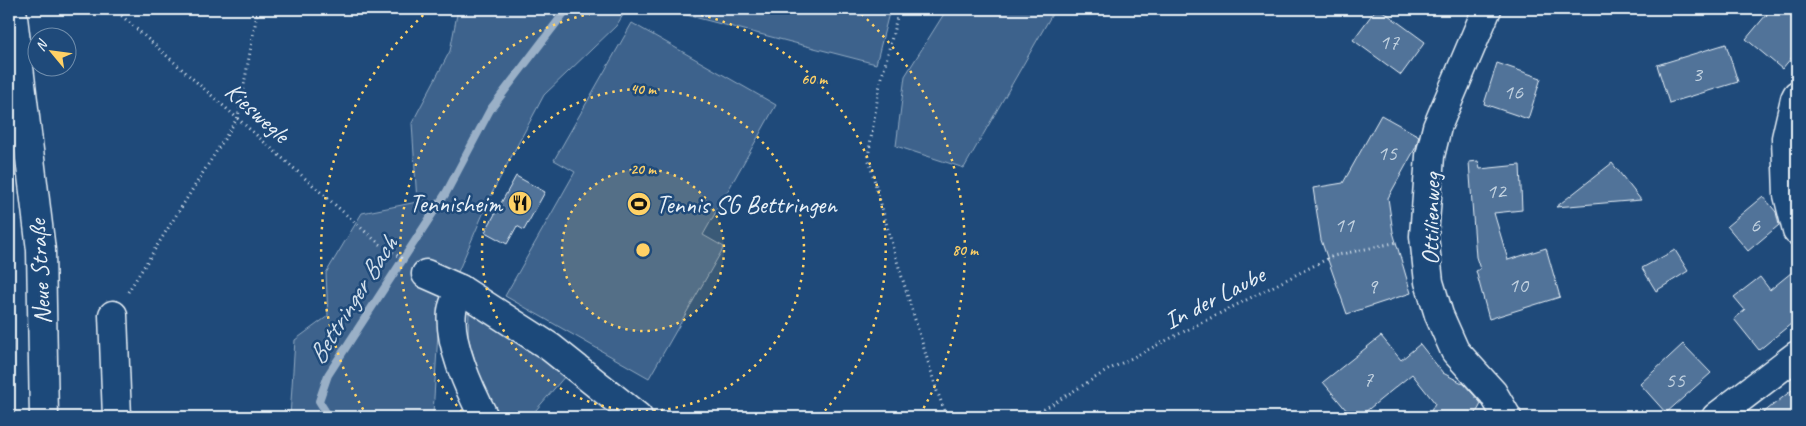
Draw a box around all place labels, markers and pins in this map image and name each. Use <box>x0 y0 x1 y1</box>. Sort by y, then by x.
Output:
place label: Tennisheim <box>409 188 504 220</box>
place label: Tennis SG Bettringen <box>656 189 838 221</box>
restaurant icon: Tennisheim <box>507 190 533 216</box>
sports icon: Tennis SG Bettringen <box>626 191 652 217</box>
centre of rings <box>634 241 652 259</box>

